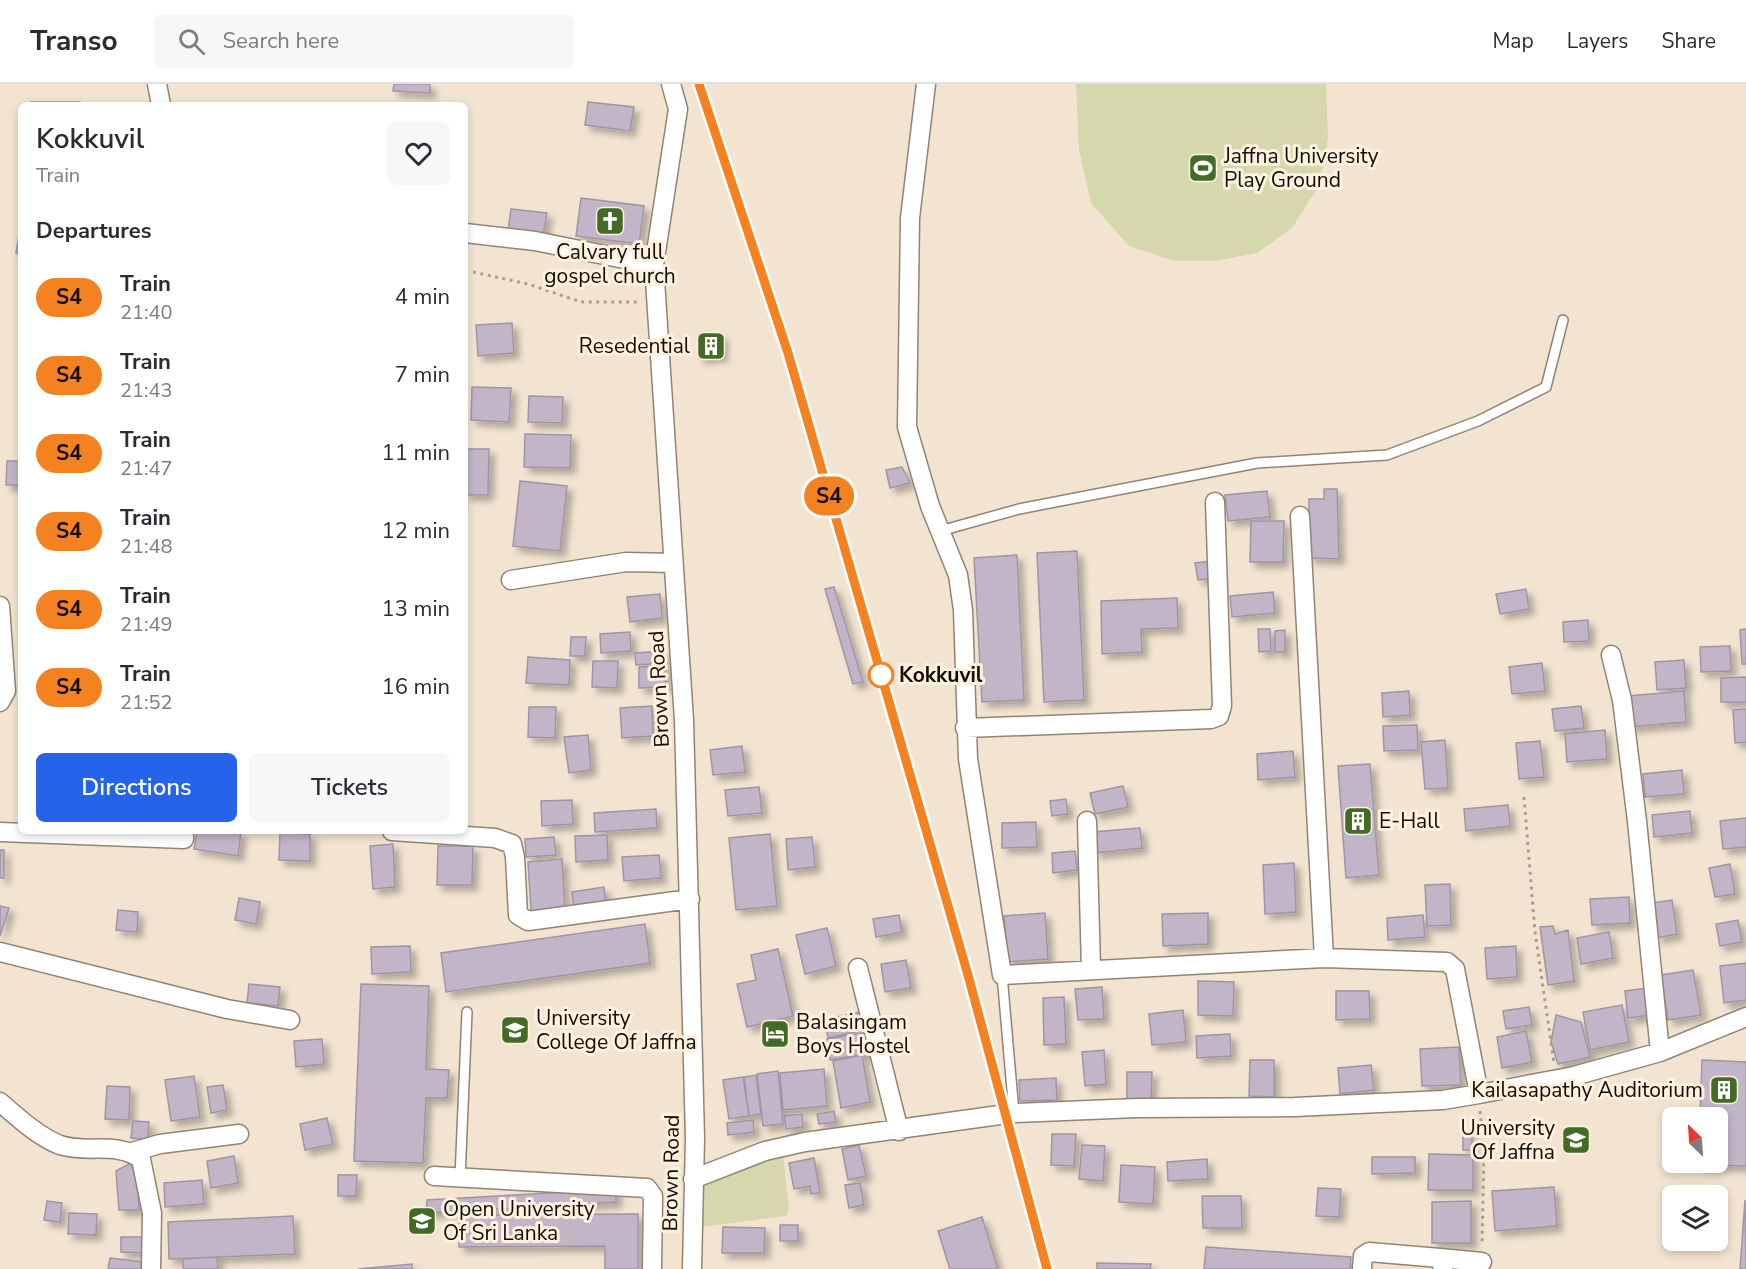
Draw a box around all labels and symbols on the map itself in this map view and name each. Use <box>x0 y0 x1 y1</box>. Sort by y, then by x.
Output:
place label: Jaffna University Play Ground <box>1223 142 1379 194</box>
sports icon: Jaffna University Play Ground <box>1187 152 1219 184</box>
church icon: Calvary full gospel church <box>594 205 626 237</box>
place label: Calvary full gospel church <box>544 238 676 290</box>
building icon: Resedential <box>695 330 727 362</box>
place label: Resedential <box>579 332 691 360</box>
line badge: S4 <box>802 476 856 516</box>
street label: Brown Road <box>642 630 676 748</box>
place label: Kokkuvil <box>899 661 983 689</box>
marker: Kokkuvil <box>868 662 894 688</box>
building icon: E-Hall <box>1342 805 1374 837</box>
place label: E-Hall <box>1379 807 1440 835</box>
place label: University College Of Jaffna <box>536 1004 697 1056</box>
place label: Balasingam Boys Hostel <box>796 1008 911 1060</box>
school or university icon: University College Of Jaffna <box>499 1014 531 1046</box>
hotel icon: Balasingam Boys Hostel <box>759 1018 791 1050</box>
building icon: Kailasapathy Auditorium <box>1708 1074 1740 1106</box>
place label: Kailasapathy Auditorium <box>1471 1076 1703 1104</box>
north arrow <box>1662 1107 1728 1173</box>
street label: Brown Road <box>656 1114 686 1232</box>
place label: University Of Jaffna <box>1460 1114 1555 1166</box>
school or university icon: University Of Jaffna <box>1560 1124 1592 1156</box>
place label: Open University Of Sri Lanka <box>443 1195 595 1247</box>
school or university icon: Open University Of Sri Lanka <box>406 1205 438 1237</box>

